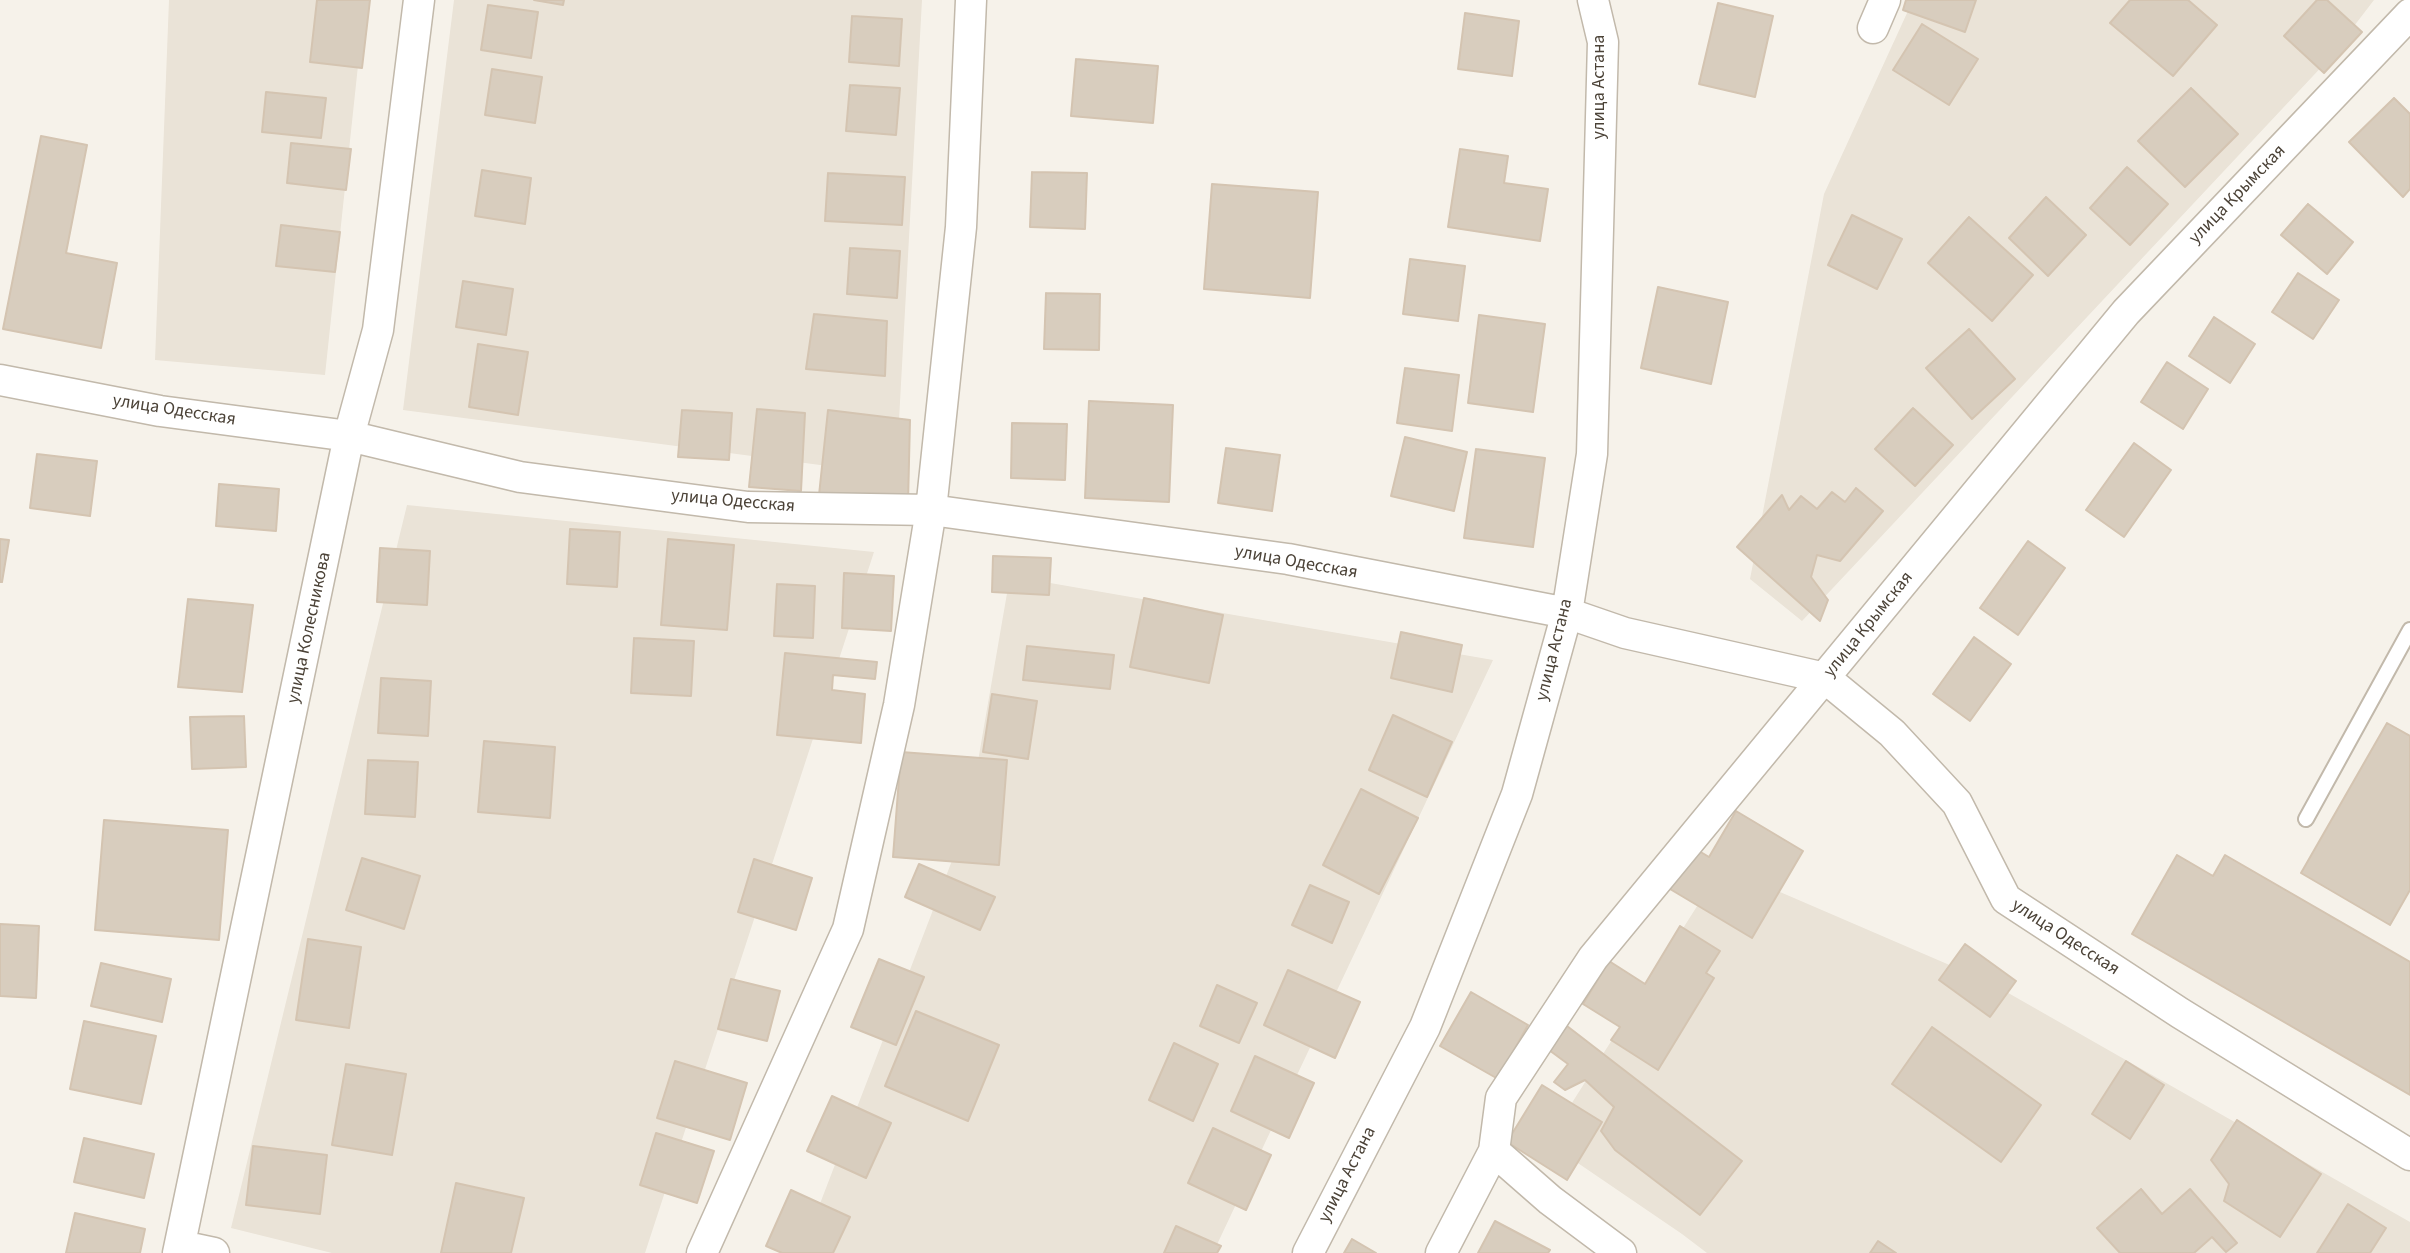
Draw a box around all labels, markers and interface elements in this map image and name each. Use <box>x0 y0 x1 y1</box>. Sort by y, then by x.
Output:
street label: улица Астана <box>1589 35 1611 139</box>
street label: улица Крымская <box>2185 141 2291 249</box>
street label: улица Одесская <box>111 391 237 431</box>
street label: улица Одесская <box>670 486 796 518</box>
street label: улица Одесская <box>1233 542 1359 584</box>
street label: улица Колесникова <box>283 550 337 706</box>
street label: улица Крымская <box>1820 568 1918 682</box>
street label: улица Астана <box>1532 597 1578 703</box>
street label: улица Одесская <box>2007 895 2123 981</box>
street label: улица Астана <box>1315 1123 1381 1227</box>

